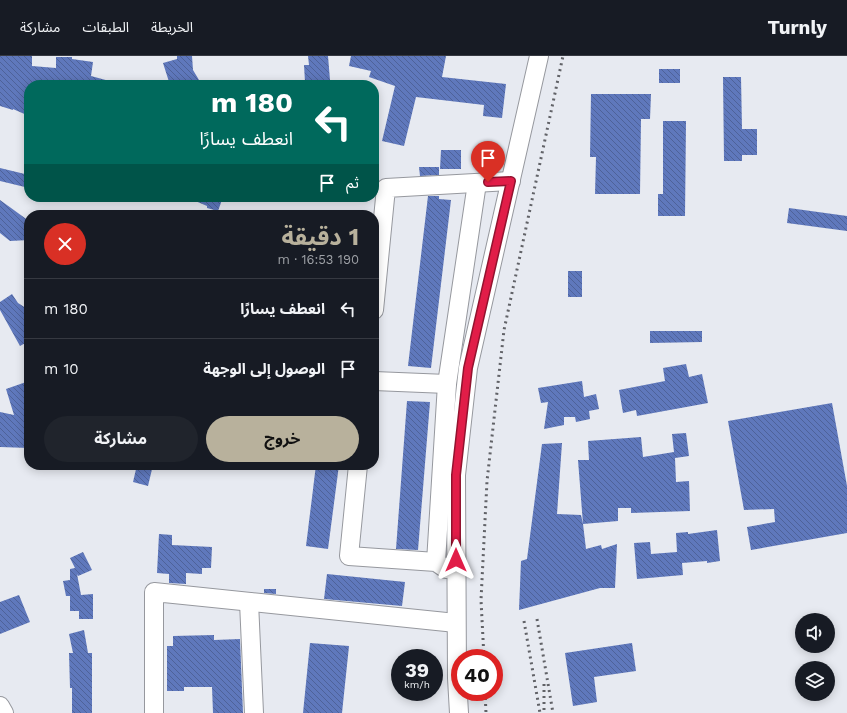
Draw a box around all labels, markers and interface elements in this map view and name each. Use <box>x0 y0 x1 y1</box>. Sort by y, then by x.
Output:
text: Turnly <box>767 16 827 39</box>
text: مشاركة <box>20 19 60 35</box>
text: الطبقات <box>82 19 129 35</box>
text: الخريطة <box>151 19 193 35</box>
text: 180 m <box>211 86 293 119</box>
icon: left <box>307 96 359 148</box>
text: انعطف يسارًا <box>199 128 293 149</box>
pin <box>471 141 505 182</box>
icon: arrive <box>477 147 499 169</box>
icon: arrive <box>316 172 338 194</box>
text: ثم <box>346 174 359 192</box>
button: close <box>44 223 86 265</box>
text: 1 دقيقة <box>281 223 359 251</box>
text: 190 m · 16:53 <box>277 252 359 267</box>
icon: left <box>337 298 359 320</box>
text: 180 m <box>44 300 88 318</box>
text: انعطف يسارًا <box>240 300 325 318</box>
icon: arrive <box>337 358 359 380</box>
text: 10 m <box>44 360 79 378</box>
text: الوصول إلى الوجهة <box>203 360 325 378</box>
button: مشاركة <box>44 416 198 462</box>
button: خروج <box>206 416 359 462</box>
position arrow <box>435 539 477 581</box>
map controls <box>795 613 835 701</box>
button: sound <box>795 613 835 653</box>
speed limit sign: 40 <box>451 649 503 701</box>
text: 39 <box>405 658 429 682</box>
button: layers <box>795 661 835 701</box>
text: km/h <box>404 679 430 690</box>

